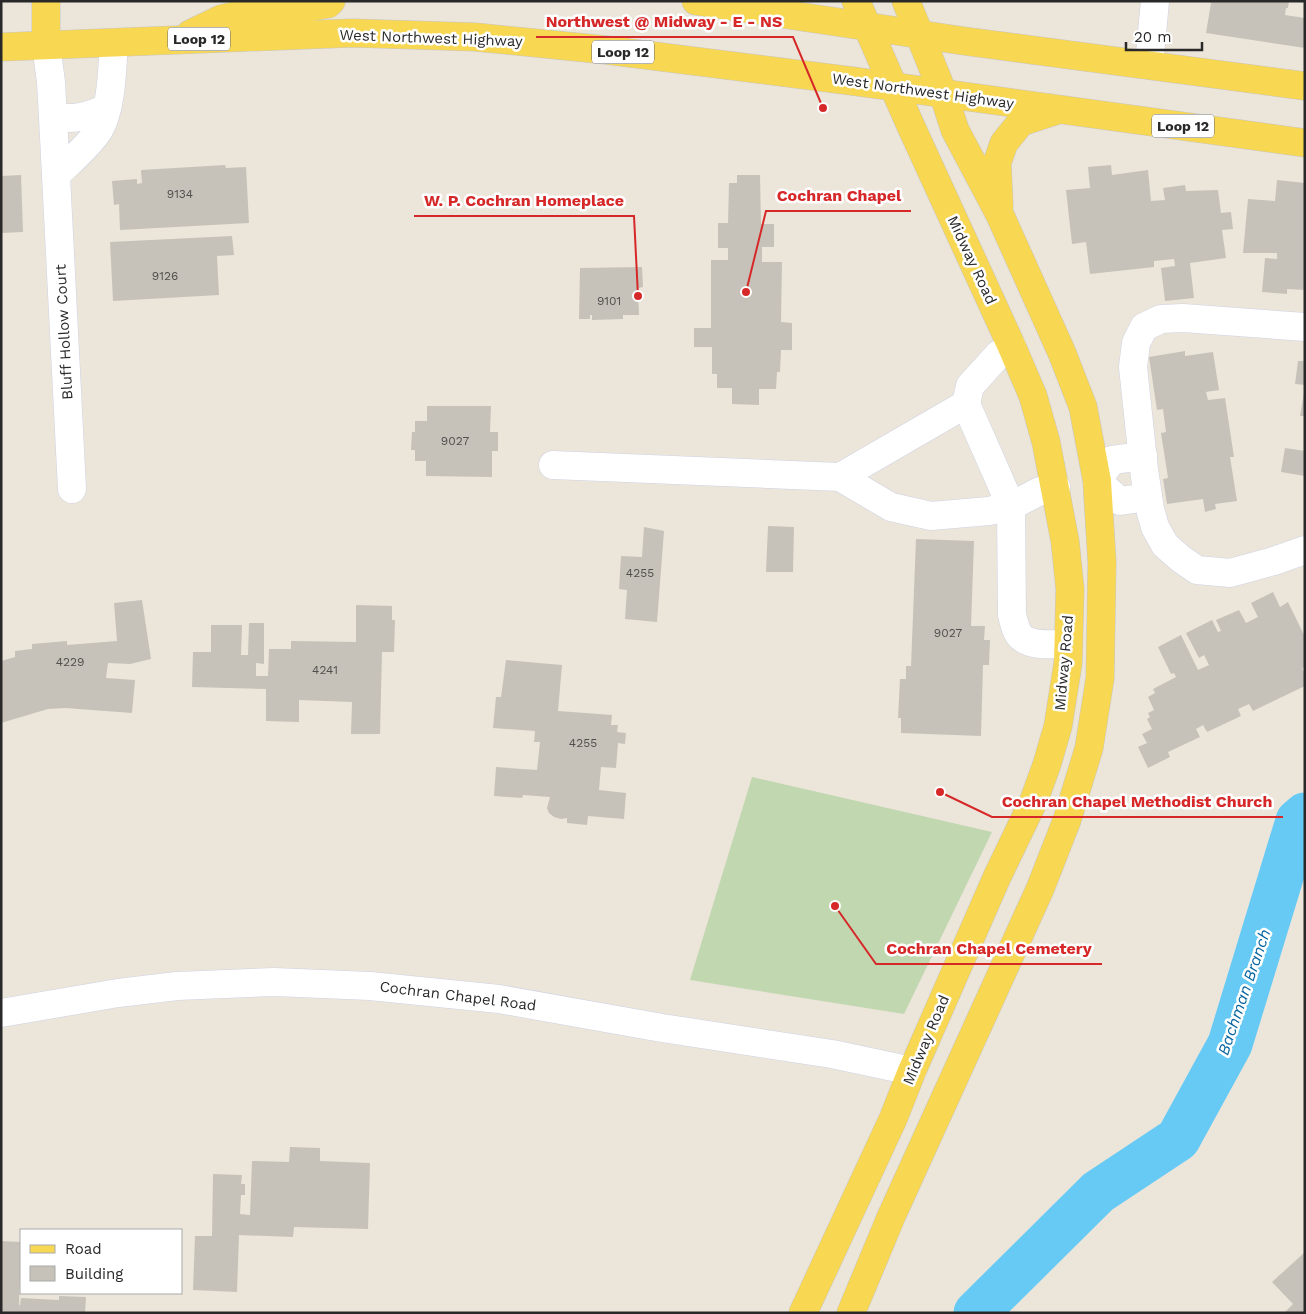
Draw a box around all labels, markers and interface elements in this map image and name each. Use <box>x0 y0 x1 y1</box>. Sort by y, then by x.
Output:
callout: Northwest @ Midway - E - NS <box>536 6 793 37</box>
text: Northwest @ Midway - E - NS <box>546 12 782 31</box>
scale bar <box>1126 20 1202 52</box>
street label: West Northwest Highway <box>339 26 523 50</box>
road number: Loop 12 <box>168 28 230 50</box>
text: 20 m <box>1134 28 1172 46</box>
road number: Loop 12 <box>592 41 654 64</box>
street label: West Northwest Highway <box>831 69 1015 113</box>
road number: Loop 12 <box>1152 114 1214 138</box>
callout: Cochran Chapel <box>766 180 911 211</box>
callout: W. P. Cochran Homeplace <box>414 185 634 216</box>
text: Cochran Chapel <box>777 186 902 205</box>
house number: 9134 <box>167 187 193 201</box>
text: W. P. Cochran Homeplace <box>424 191 624 210</box>
street label: Midway Road <box>944 213 1000 307</box>
street label: Bluff Hollow Court <box>51 263 77 400</box>
house number: 9126 <box>152 269 178 283</box>
house number: 9101 <box>597 294 621 308</box>
house number: 9027 <box>441 434 469 448</box>
house number: 4255 <box>626 566 654 580</box>
street label: Midway Road <box>1051 615 1077 711</box>
house number: 9027 <box>934 626 962 640</box>
house number: 4229 <box>56 655 84 669</box>
house number: 4241 <box>312 663 338 677</box>
house number: 4255 <box>569 736 597 750</box>
callout: Cochran Chapel Methodist Church <box>992 786 1283 817</box>
text: Cochran Chapel Methodist Church <box>1002 792 1272 811</box>
water label: Bachman Branch <box>1214 927 1274 1057</box>
callout: Cochran Chapel Cemetery <box>876 933 1102 964</box>
text: Cochran Chapel Cemetery <box>886 939 1093 958</box>
street label: Cochran Chapel Road <box>379 977 537 1015</box>
street label: Midway Road <box>899 992 953 1088</box>
legend <box>20 1229 182 1294</box>
text: Road <box>65 1240 102 1258</box>
text: Building <box>65 1265 123 1283</box>

